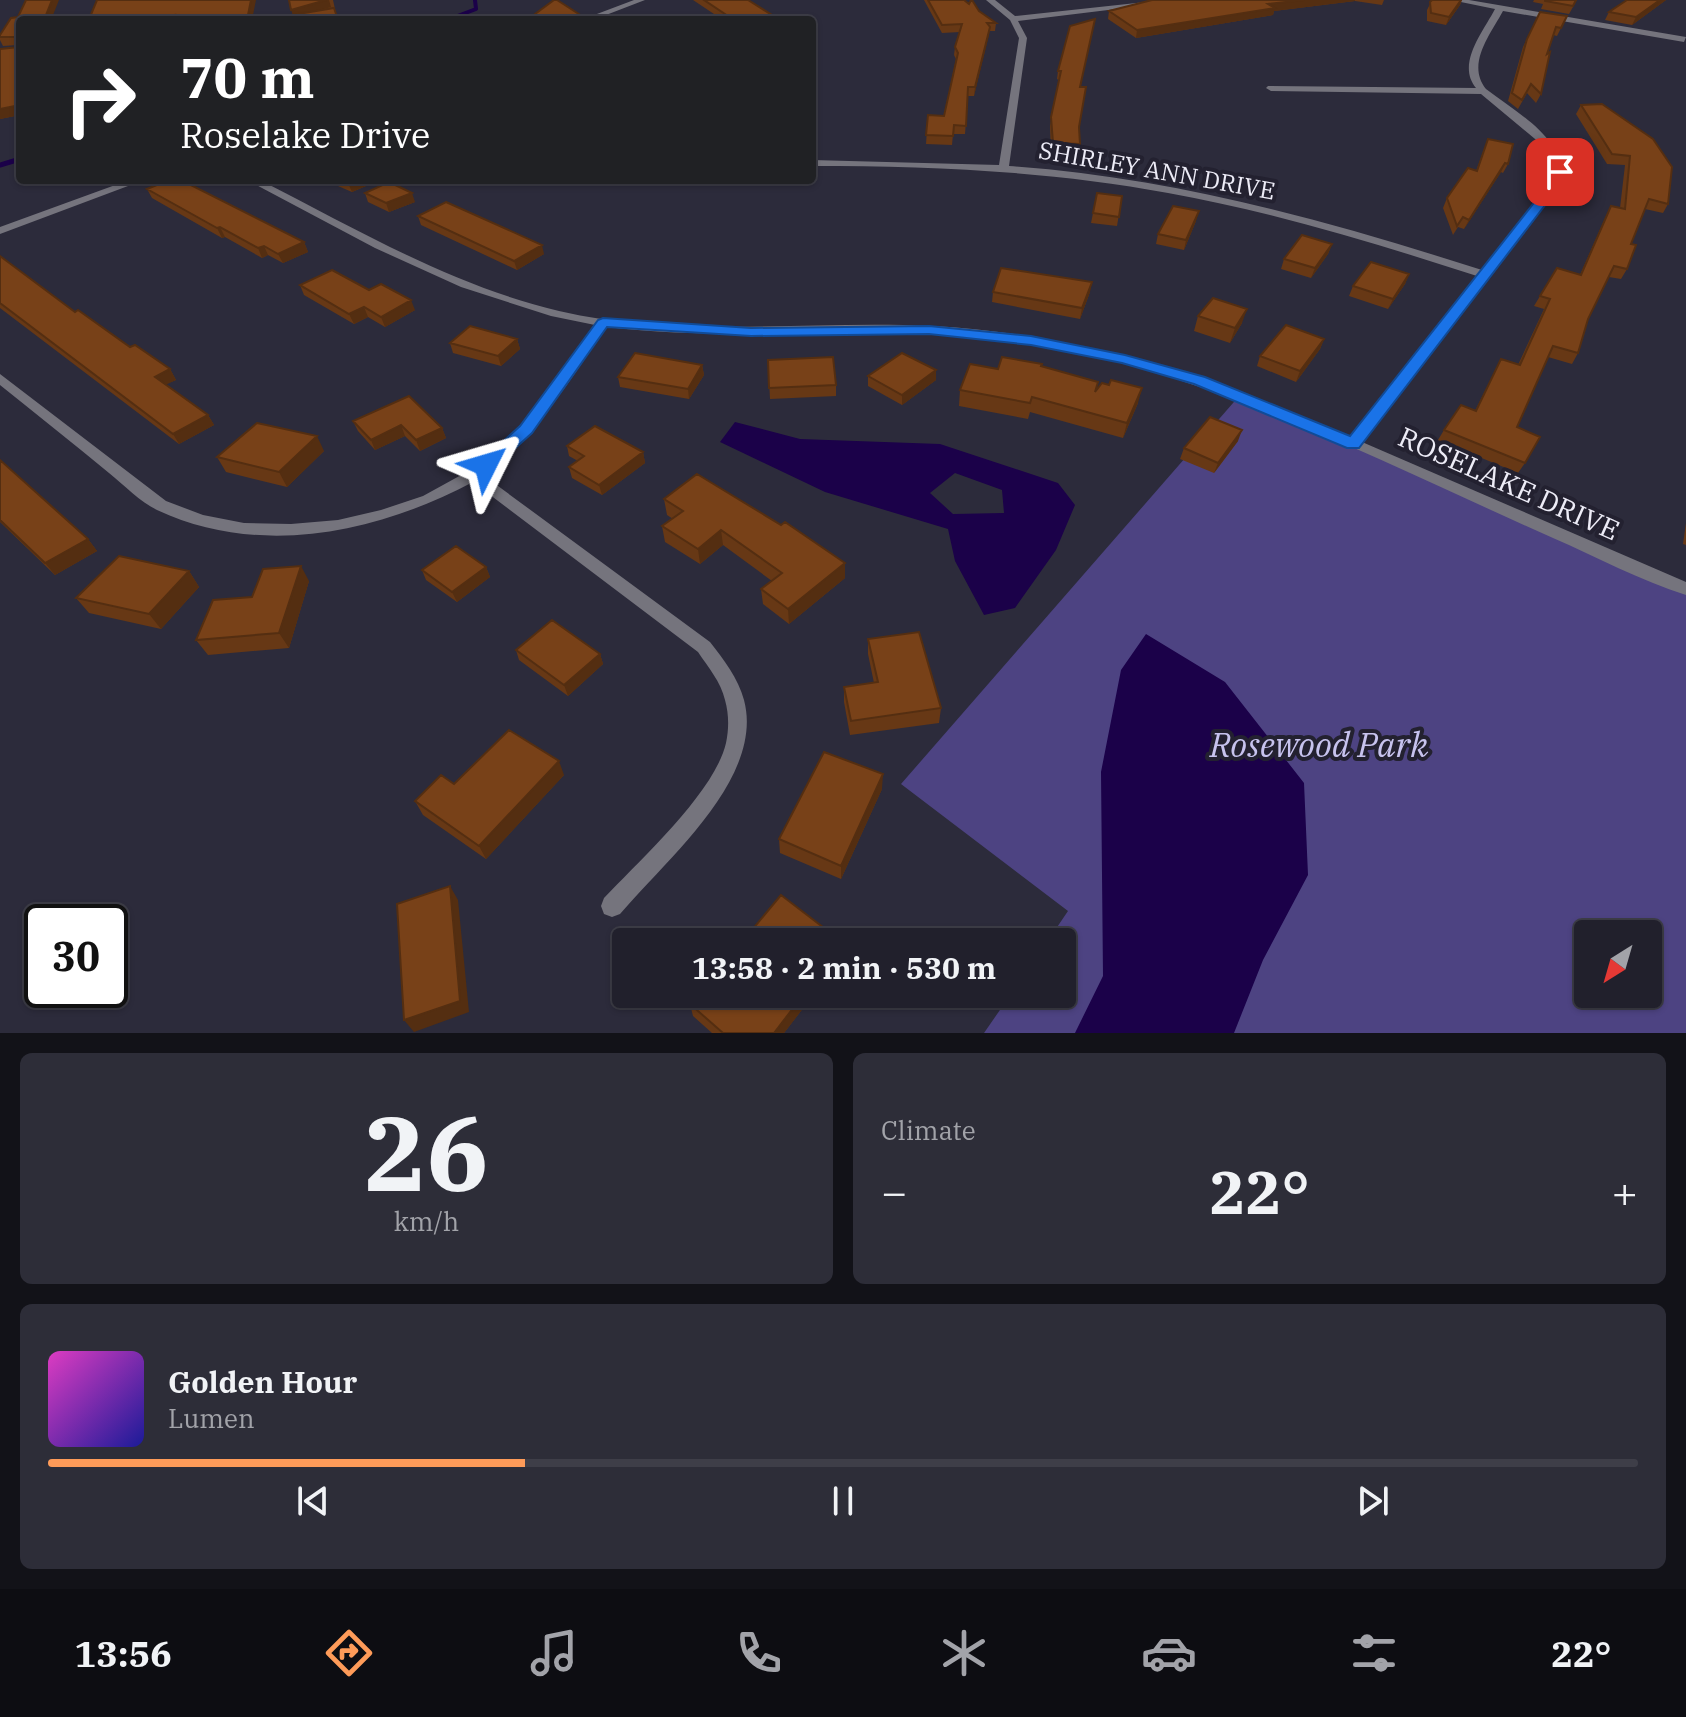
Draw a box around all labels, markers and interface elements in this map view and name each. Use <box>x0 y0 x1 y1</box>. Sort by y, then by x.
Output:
text: 70 m <box>180 41 315 113</box>
icon: right <box>48 48 152 152</box>
text: Roselake Drive <box>180 111 430 158</box>
street label: SHIRLEY ANN DRIVE <box>1036 133 1278 207</box>
pin <box>1526 138 1594 206</box>
icon: arrive <box>1538 150 1582 194</box>
street label: ROSELAKE DRIVE <box>1393 418 1625 548</box>
position arrow <box>444 423 528 507</box>
park label: Rosewood Park <box>1209 722 1428 766</box>
speed limit sign: 30 <box>24 904 128 1008</box>
north arrow <box>1574 920 1662 1008</box>
map controls <box>1574 920 1662 1008</box>
text: 13:58 · 2 min · 530 m <box>692 948 996 987</box>
text: 26 <box>364 1084 489 1220</box>
text: Climate <box>881 1113 976 1147</box>
text: 22° <box>1209 1152 1310 1231</box>
text: − <box>881 1163 907 1220</box>
text: + <box>1612 1163 1638 1220</box>
text: km/h <box>394 1204 459 1238</box>
text: Golden Hour <box>168 1362 357 1401</box>
text: Lumen <box>168 1401 255 1435</box>
icon: previous <box>291 1479 335 1523</box>
icon: pause <box>821 1479 865 1523</box>
icon: next <box>1351 1479 1395 1523</box>
icon: directions <box>321 1625 377 1681</box>
icon: music <box>526 1625 582 1681</box>
icon: phone <box>731 1625 787 1681</box>
icon: climate <box>936 1625 992 1681</box>
icon: car <box>1141 1625 1197 1681</box>
icon: filters <box>1346 1625 1402 1681</box>
text: 13:56 <box>75 1630 172 1677</box>
text: 22° <box>1551 1630 1611 1677</box>

